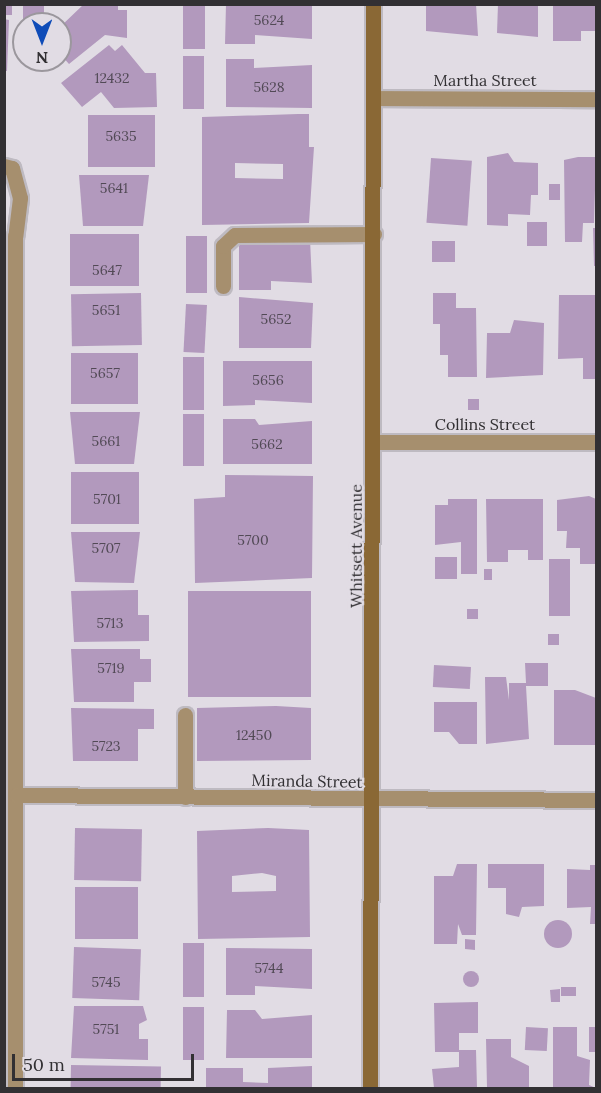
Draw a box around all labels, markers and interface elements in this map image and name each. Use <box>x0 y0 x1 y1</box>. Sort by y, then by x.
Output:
north arrow <box>12 12 72 72</box>
house number: 5624 <box>254 12 284 28</box>
text: N <box>36 48 48 68</box>
house number: 12432 <box>94 70 130 86</box>
street label: Martha Street <box>433 70 537 90</box>
house number: 5628 <box>253 79 285 95</box>
house number: 5635 <box>105 128 137 144</box>
house number: 5641 <box>100 180 128 196</box>
house number: 5647 <box>92 262 122 278</box>
house number: 5651 <box>92 302 120 318</box>
house number: 5652 <box>261 311 291 327</box>
house number: 5657 <box>90 365 120 381</box>
house number: 5656 <box>252 372 284 388</box>
street label: Collins Street <box>435 414 535 434</box>
house number: 5661 <box>92 433 120 449</box>
house number: 5662 <box>251 436 283 452</box>
street label: Whitsett Avenue <box>346 484 366 608</box>
house number: 5701 <box>93 491 121 507</box>
house number: 5700 <box>237 532 269 548</box>
house number: 5707 <box>92 540 120 556</box>
house number: 5713 <box>97 615 123 631</box>
house number: 5719 <box>97 660 125 676</box>
house number: 12450 <box>236 727 272 743</box>
house number: 5723 <box>91 738 121 754</box>
street label: Miranda Street <box>251 770 363 792</box>
house number: 5744 <box>254 960 284 976</box>
house number: 5745 <box>91 974 121 990</box>
house number: 5751 <box>93 1021 119 1037</box>
scale bar <box>15 1042 196 1080</box>
text: 50 m <box>23 1053 65 1076</box>

